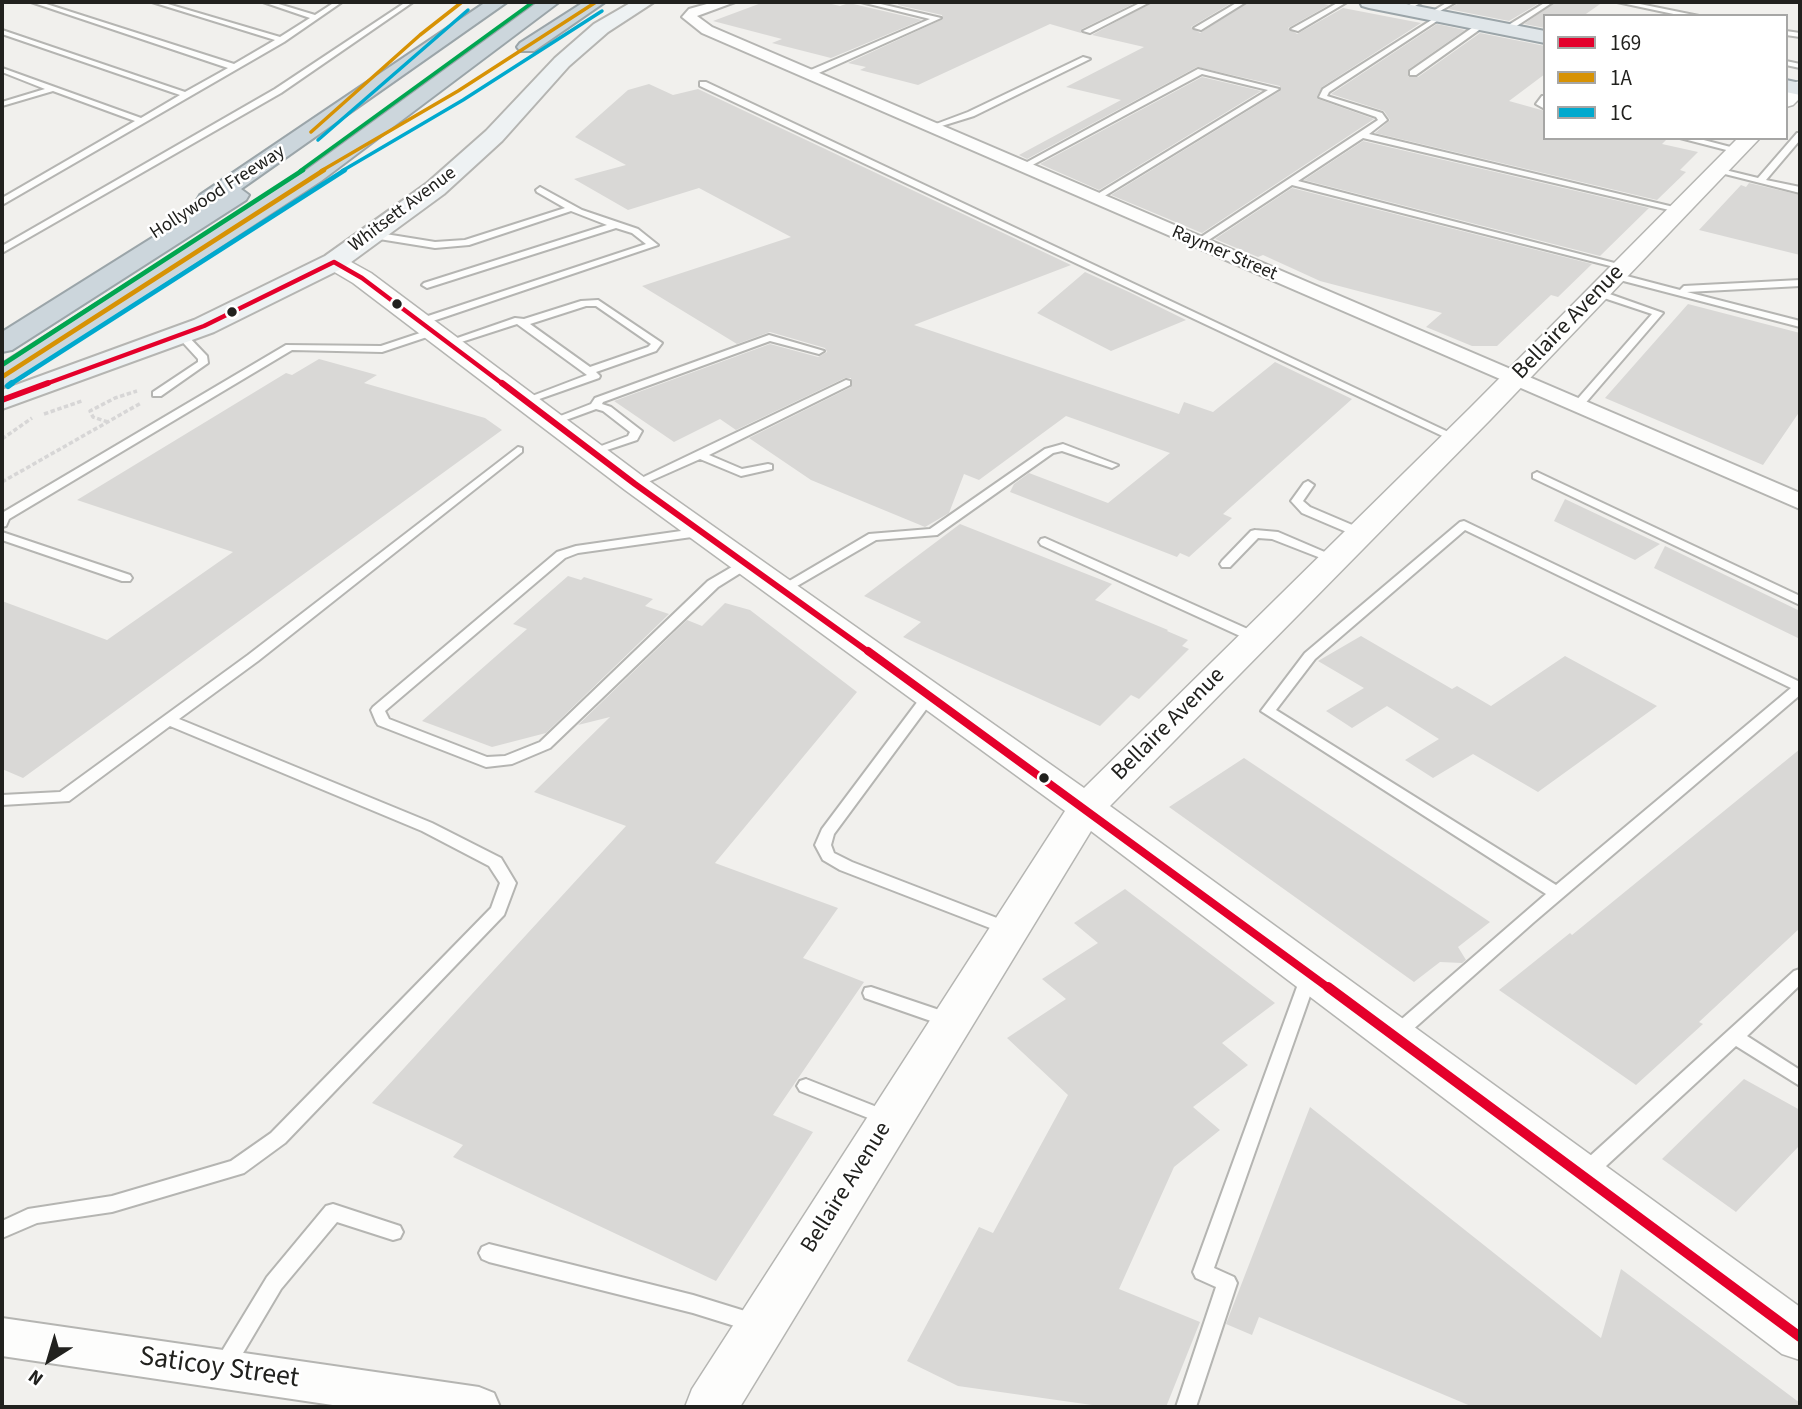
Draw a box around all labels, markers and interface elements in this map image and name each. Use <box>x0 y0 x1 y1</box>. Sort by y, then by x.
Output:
legend <box>1543 14 1788 140</box>
text: 169 <box>1610 28 1641 58</box>
text: 1A <box>1610 63 1632 93</box>
text: 1C <box>1610 98 1632 128</box>
street label: Hollywood Freeway <box>146 141 290 245</box>
street label: Whitsett Avenue <box>345 162 461 258</box>
street label: Raymer Street <box>1168 222 1280 286</box>
street label: Bellaire Avenue <box>1507 260 1631 386</box>
unlabelled marker <box>390 297 404 311</box>
unlabelled marker <box>225 305 239 319</box>
street label: Bellaire Avenue <box>1107 663 1231 787</box>
unlabelled marker <box>1037 771 1051 785</box>
street label: Bellaire Avenue <box>796 1118 898 1258</box>
north arrow <box>14 1325 84 1395</box>
street label: Saticoy Street <box>137 1341 301 1397</box>
text: N <box>23 1363 49 1392</box>

